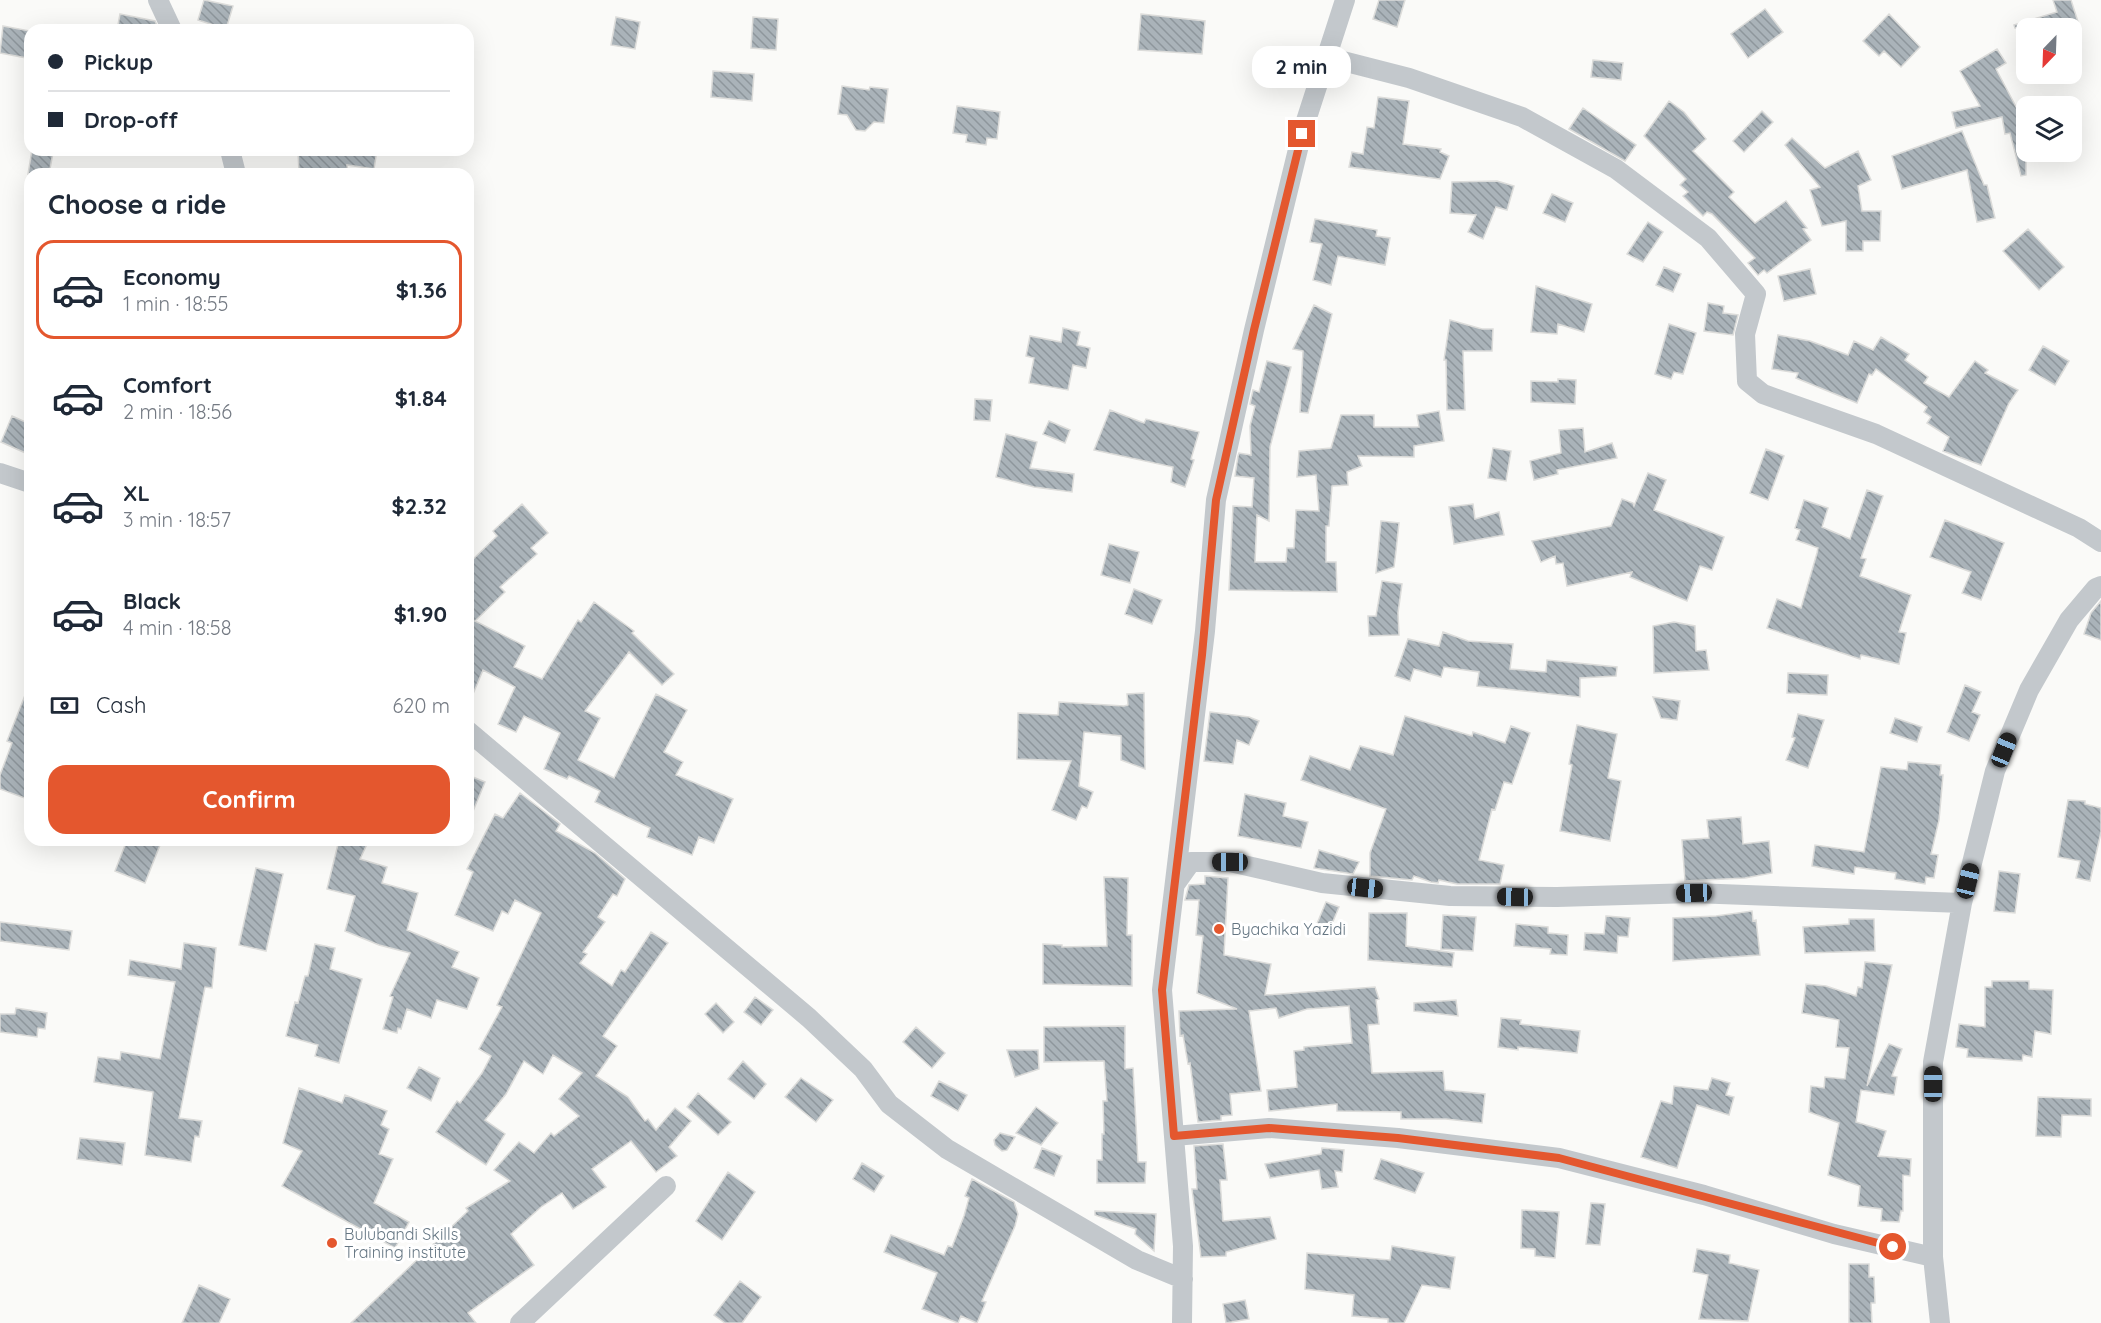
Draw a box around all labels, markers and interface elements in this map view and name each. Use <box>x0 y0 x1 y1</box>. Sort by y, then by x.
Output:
north arrow <box>2016 18 2082 84</box>
map controls <box>2016 18 2082 162</box>
callout: 2 min <box>1252 47 1352 89</box>
text: Pickup <box>84 48 153 76</box>
text: 2 min <box>1275 54 1328 79</box>
button: layers <box>2016 96 2082 162</box>
text: Drop-off <box>84 106 178 134</box>
route end <box>1288 120 1315 147</box>
text: Choose a ride <box>48 187 226 221</box>
icon: car <box>51 263 105 317</box>
text: Economy <box>123 263 221 291</box>
text: $1.36 <box>396 276 447 304</box>
text: 1 min · 18:55 <box>123 291 229 316</box>
icon: car <box>51 371 105 425</box>
text: Comfort <box>123 371 212 399</box>
text: $1.84 <box>395 384 447 412</box>
text: 2 min · 18:56 <box>123 399 232 424</box>
icon: car <box>51 479 105 533</box>
text: XL <box>123 479 150 507</box>
text: $2.32 <box>392 492 447 520</box>
text: 3 min · 18:57 <box>123 507 231 532</box>
icon: car <box>51 587 105 641</box>
text: Black <box>123 587 181 615</box>
text: $1.90 <box>394 600 447 628</box>
text: 4 min · 18:58 <box>123 615 232 640</box>
icon: cash <box>48 689 81 722</box>
text: Cash <box>96 691 147 719</box>
text: 620 m <box>393 693 450 718</box>
car <box>1989 730 2019 770</box>
button: Confirm <box>48 765 450 834</box>
car <box>1212 853 1248 871</box>
car <box>1955 861 1981 901</box>
car <box>1346 877 1384 899</box>
car <box>1676 883 1712 903</box>
car <box>1497 888 1533 906</box>
place label: Byachika Yazidi <box>1231 919 1346 939</box>
marker: Byachika Yazidi <box>1212 922 1226 936</box>
car <box>1924 1066 1942 1102</box>
place label: Bulubandi Skills Training institute <box>344 1224 466 1262</box>
route start <box>1879 1233 1906 1260</box>
marker: Bulubandi Skills Training institute <box>325 1236 339 1250</box>

